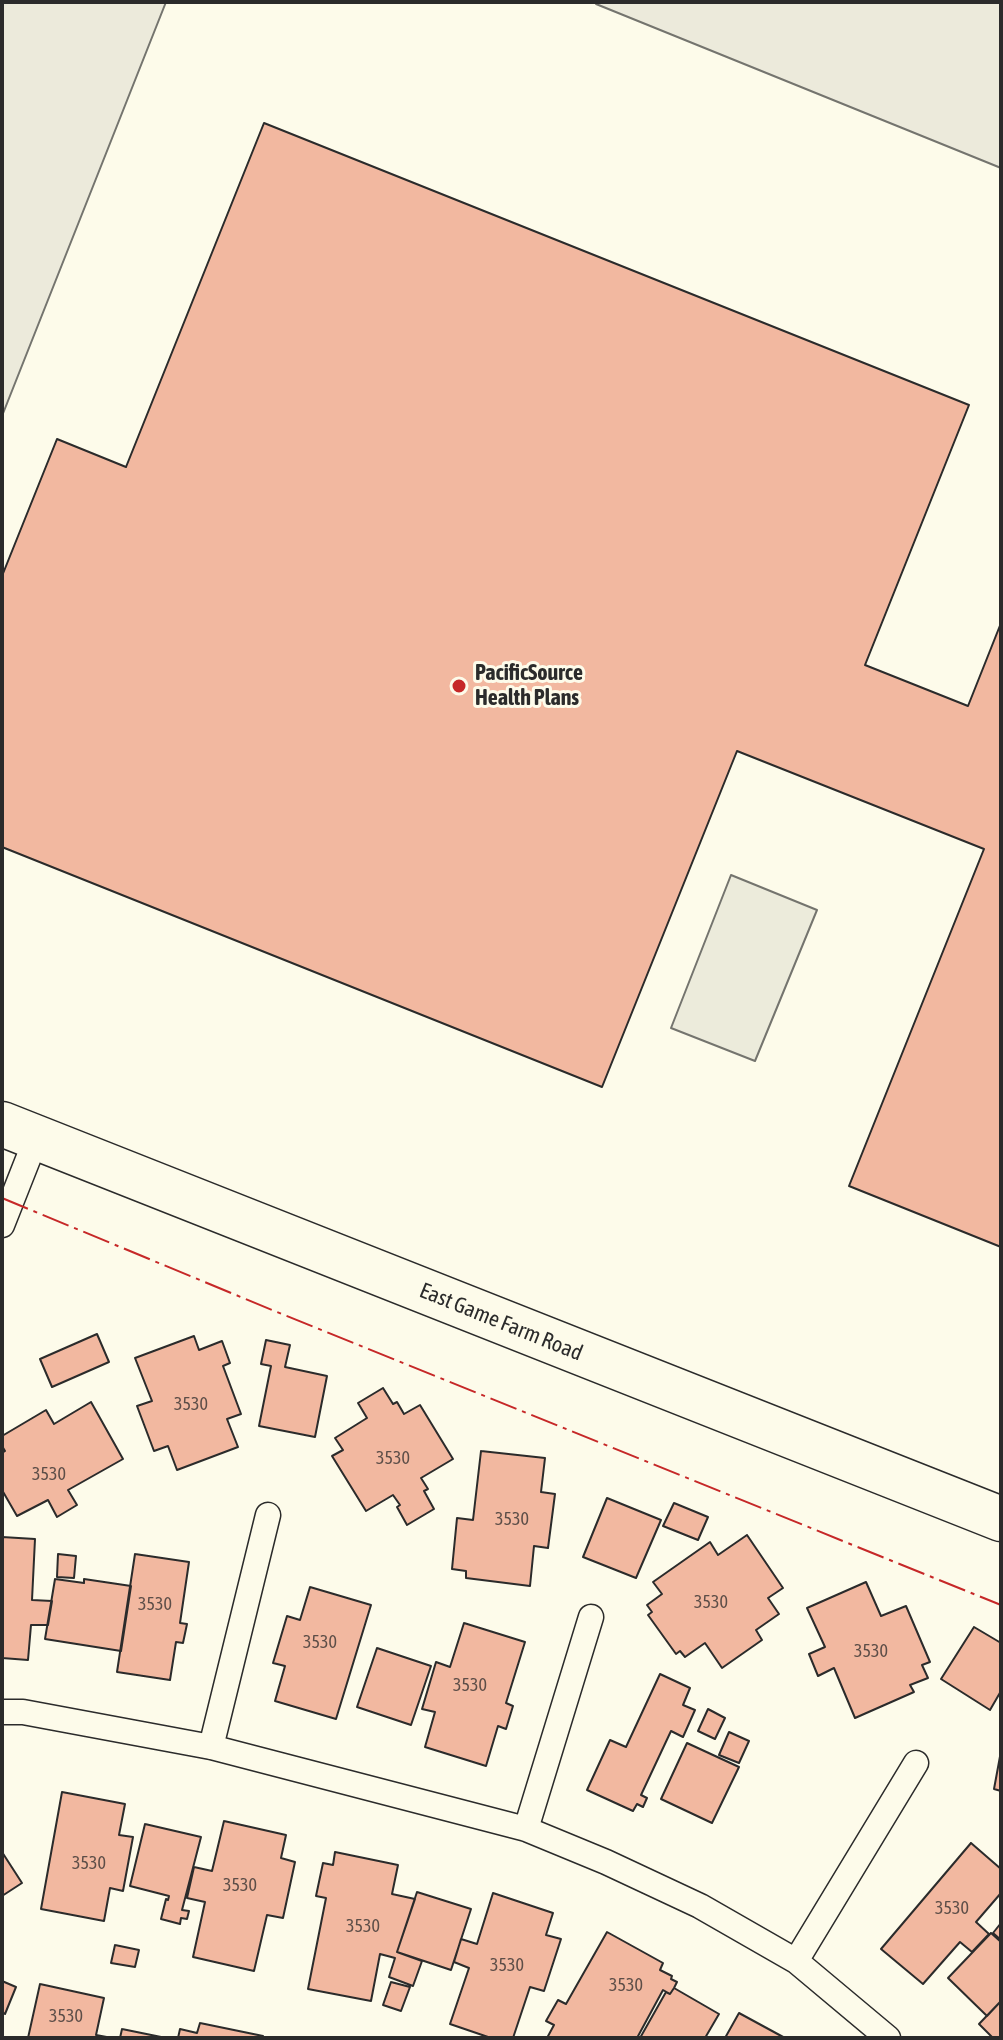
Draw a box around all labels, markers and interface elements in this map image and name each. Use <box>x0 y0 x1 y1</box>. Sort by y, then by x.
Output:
place label: PacificSource Health Plans <box>475 660 583 712</box>
marker: PacificSource Health Plans <box>450 677 468 695</box>
street label: East Game Farm Road <box>416 1277 586 1367</box>
house number: 3530 <box>174 1393 208 1415</box>
house number: 3530 <box>376 1447 410 1469</box>
house number: 3530 <box>32 1463 66 1485</box>
house number: 3530 <box>495 1508 529 1530</box>
house number: 3530 <box>694 1591 728 1613</box>
house number: 3530 <box>138 1593 172 1615</box>
house number: 3530 <box>303 1631 337 1653</box>
house number: 3530 <box>854 1640 888 1662</box>
house number: 3530 <box>453 1674 487 1696</box>
house number: 3530 <box>72 1852 106 1874</box>
house number: 3530 <box>223 1874 257 1896</box>
house number: 3530 <box>935 1897 969 1919</box>
house number: 3530 <box>346 1915 380 1937</box>
house number: 3530 <box>490 1954 524 1976</box>
house number: 3530 <box>609 1974 643 1996</box>
house number: 3530 <box>49 2005 83 2027</box>

